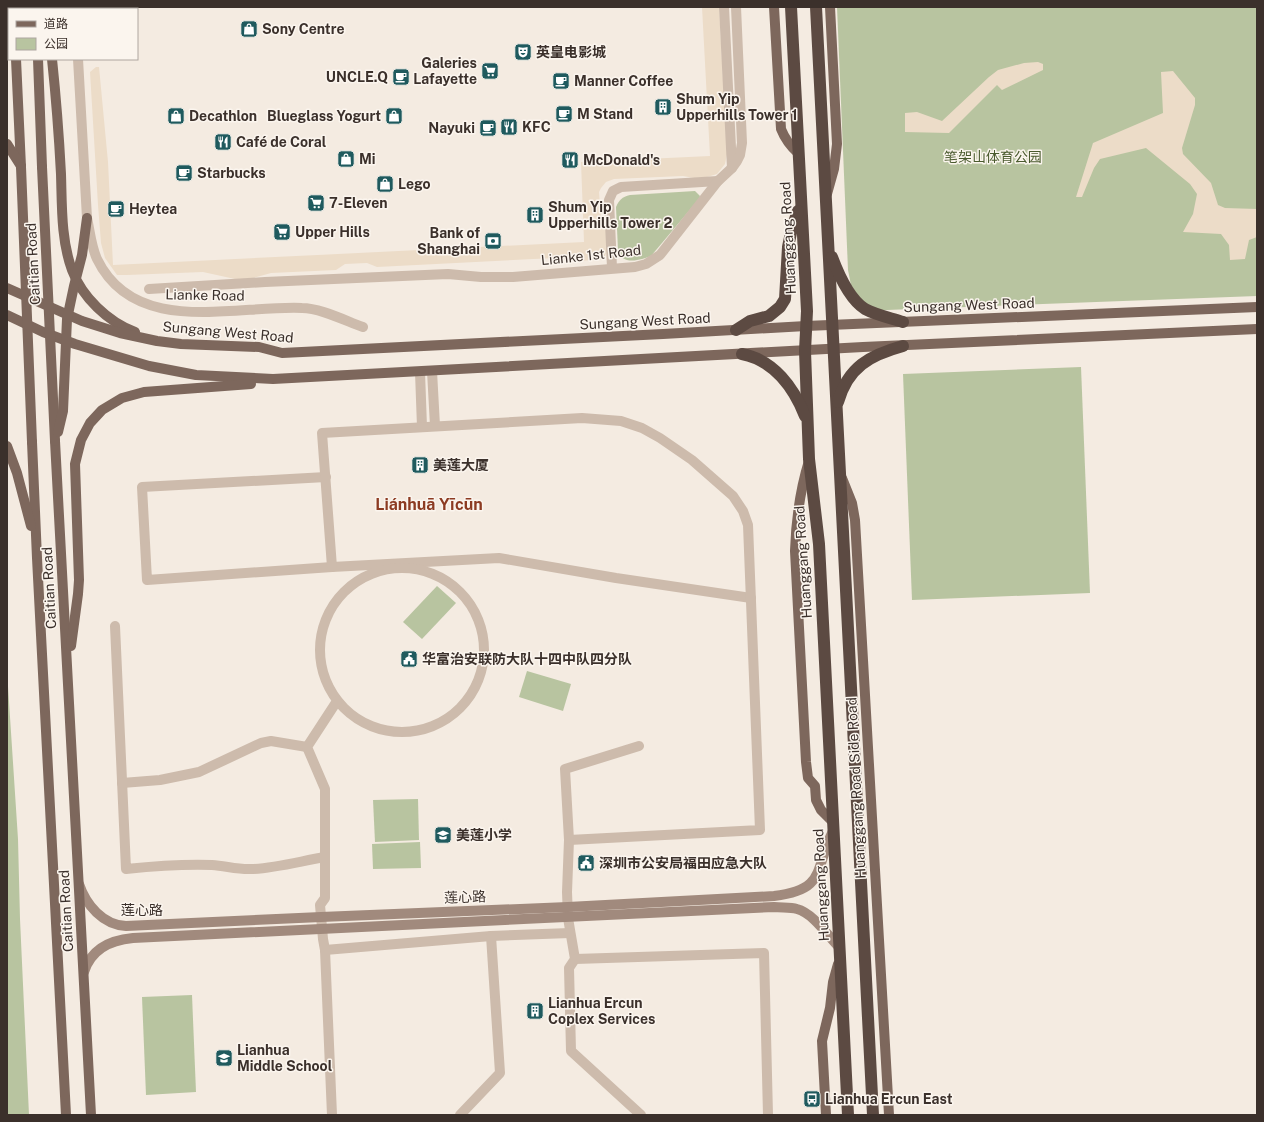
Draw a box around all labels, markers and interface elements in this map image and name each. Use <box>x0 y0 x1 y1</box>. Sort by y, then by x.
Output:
legend <box>8 8 138 60</box>
text: 道路 <box>44 17 68 31</box>
shop icon: Sony Centre <box>239 19 259 39</box>
place label: Sony Centre <box>262 21 345 37</box>
text: 公园 <box>44 37 68 51</box>
theatre icon: 英皇电影城 <box>513 42 533 62</box>
place label: 英皇电影城 <box>536 44 606 60</box>
place label: Galeries Lafayette <box>413 55 477 87</box>
supermarket icon: Galeries Lafayette <box>480 61 500 81</box>
cafe icon: UNCLE.Q <box>391 67 411 87</box>
place label: UNCLE.Q <box>326 69 388 85</box>
cafe icon: Manner Coffee <box>551 71 571 91</box>
place label: Manner Coffee <box>574 73 673 89</box>
place label: Shum Yip Upperhills Tower 1 <box>676 91 798 123</box>
building icon: Shum Yip Upperhills Tower 1 <box>653 97 673 117</box>
cafe icon: M Stand <box>554 104 574 124</box>
shop icon: Decathlon <box>166 106 186 126</box>
shop icon: Blueglass Yogurt <box>384 106 404 126</box>
place label: M Stand <box>577 106 633 122</box>
place label: Decathlon <box>189 108 257 124</box>
place label: Blueglass Yogurt <box>267 108 381 124</box>
restaurant icon: KFC <box>499 117 519 137</box>
cafe icon: Nayuki <box>478 118 498 138</box>
place label: KFC <box>522 119 551 135</box>
place label: Nayuki <box>428 120 475 136</box>
restaurant icon: Café de Coral <box>213 132 233 152</box>
place label: Café de Coral <box>236 134 327 150</box>
shop icon: Mi <box>336 149 356 169</box>
park label: 笔架山体育公园 <box>944 149 1042 165</box>
restaurant icon: McDonald's <box>560 150 580 170</box>
place label: Mi <box>359 151 376 167</box>
place label: McDonald's <box>583 152 660 168</box>
cafe icon: Starbucks <box>174 163 194 183</box>
place label: Starbucks <box>197 165 266 181</box>
shop icon: Lego <box>375 174 395 194</box>
place label: Lego <box>398 176 431 192</box>
street label: Huanggang Road <box>777 181 799 295</box>
supermarket icon: 7-Eleven <box>306 193 326 213</box>
place label: 7-Eleven <box>329 195 388 211</box>
cafe icon: Heytea <box>106 199 126 219</box>
place label: Shum Yip Upperhills Tower 2 <box>548 199 673 231</box>
place label: Heytea <box>129 201 177 217</box>
building icon: Shum Yip Upperhills Tower 2 <box>525 205 545 225</box>
supermarket icon: Upper Hills <box>272 222 292 242</box>
street label: Caitian Road <box>23 223 43 305</box>
place label: Upper Hills <box>295 224 370 240</box>
place label: Bank of Shanghai <box>417 225 480 257</box>
bank icon: Bank of Shanghai <box>483 231 503 251</box>
street label: Lianke 1st Road <box>540 242 642 268</box>
street label: Lianke Road <box>165 286 245 304</box>
street label: Sungang West Road <box>903 295 1035 315</box>
street label: Sungang West Road <box>579 310 711 332</box>
street label: Sungang West Road <box>162 318 294 346</box>
building icon: 美莲大厦 <box>410 455 430 475</box>
place label: 美莲大厦 <box>433 457 489 473</box>
district label: Liánhuā Yīcūn <box>375 495 483 514</box>
street label: Huanggang Road <box>791 505 815 619</box>
street label: Caitian Road <box>39 547 59 629</box>
public building icon: 华富治安联防大队十四中队四分队 <box>399 649 419 669</box>
place label: 华富治安联防大队十四中队四分队 <box>422 651 632 667</box>
street label: Huanggang Road Side Road <box>843 697 869 879</box>
school or university icon: 美莲小学 <box>433 825 453 845</box>
place label: 美莲小学 <box>456 827 512 843</box>
street label: Huanggang Road <box>810 828 832 942</box>
public building icon: 深圳市公安局福田应急大队 <box>576 853 596 873</box>
place label: 深圳市公安局福田应急大队 <box>599 855 767 871</box>
street label: Caitian Road <box>56 870 76 952</box>
street label: 莲心路 <box>444 888 486 906</box>
street label: 莲心路 <box>121 902 163 918</box>
place label: Lianhua Ercun Coplex Services <box>548 995 655 1027</box>
building icon: Lianhua Ercun Coplex Services <box>525 1001 545 1021</box>
place label: Lianhua Middle School <box>237 1042 333 1074</box>
school or university icon: Lianhua Middle School <box>214 1048 234 1068</box>
bus stop icon: Lianhua Ercun East <box>802 1089 822 1109</box>
place label: Lianhua Ercun East <box>825 1091 953 1107</box>

